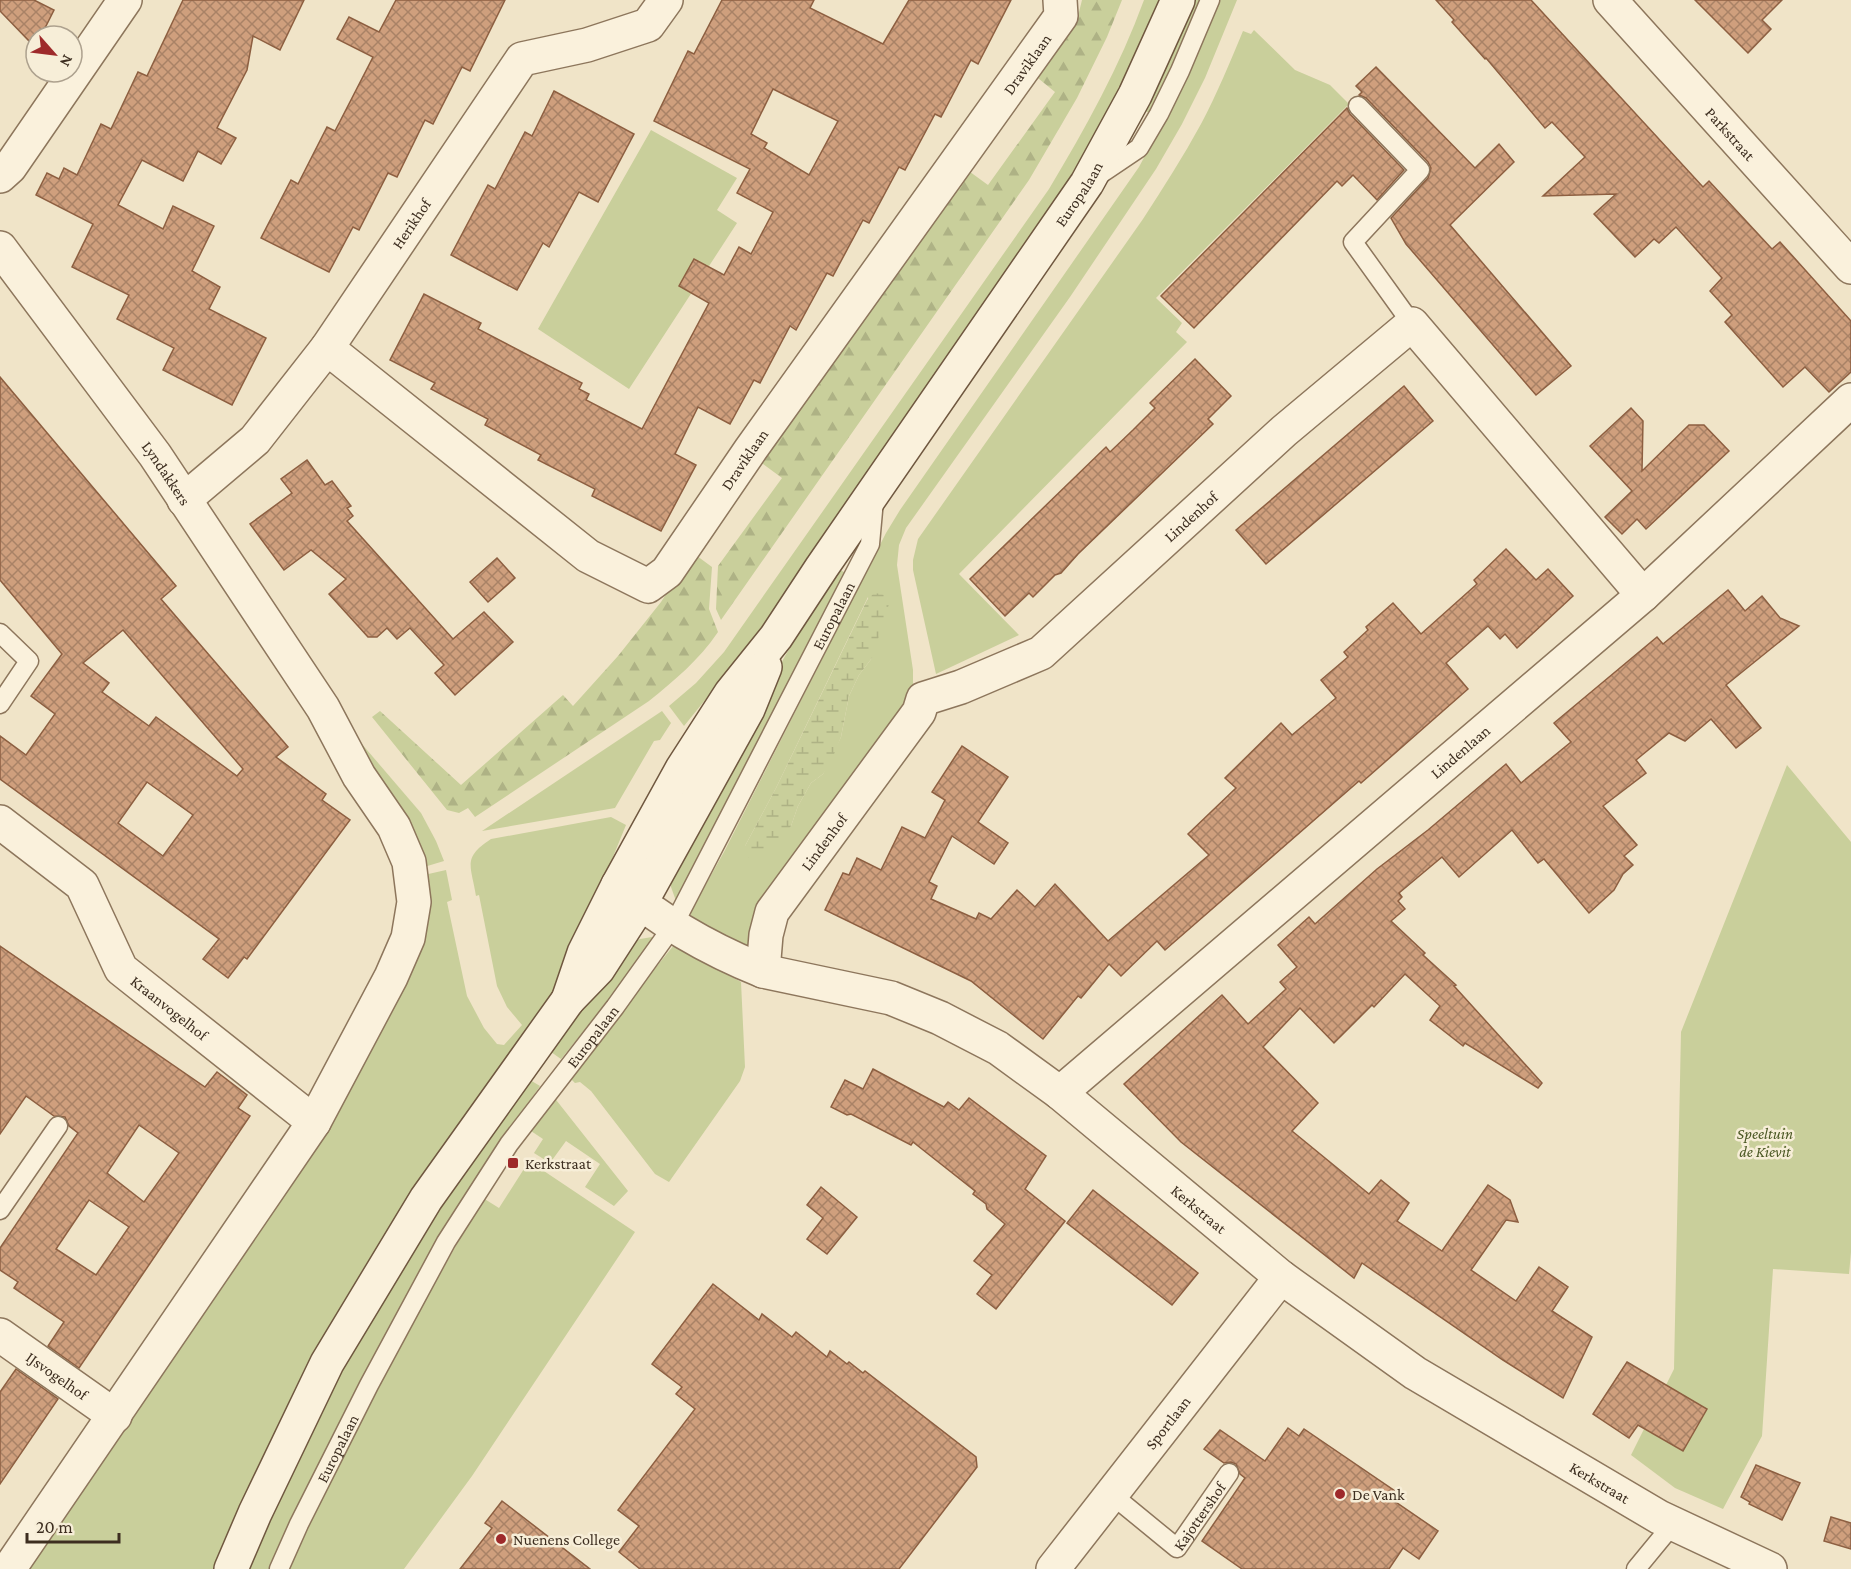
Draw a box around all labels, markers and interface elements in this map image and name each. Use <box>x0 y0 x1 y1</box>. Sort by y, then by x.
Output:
north arrow <box>24 24 84 84</box>
street label: Draviklaan <box>999 30 1054 97</box>
text: N <box>57 52 77 70</box>
street label: Parkstraat <box>1702 104 1759 164</box>
street label: Europalaan <box>1051 158 1106 229</box>
street label: Herikhof <box>388 194 435 252</box>
street label: Draviklaan <box>717 425 771 493</box>
street label: Lyndakkers <box>139 438 194 508</box>
street label: Lindenhof <box>1160 487 1222 545</box>
street label: Europalaan <box>809 578 858 652</box>
street label: Lindenlaan <box>1427 721 1493 781</box>
street label: Lindenhof <box>797 809 851 873</box>
street label: Kraanvogelhof <box>128 972 212 1044</box>
street label: Europalaan <box>563 1002 622 1071</box>
park label: Speeltuin de Kievit <box>1737 1125 1793 1160</box>
place label: Kerkstraat <box>525 1155 592 1172</box>
marker: Kerkstraat <box>506 1156 520 1170</box>
street label: Kerkstraat <box>1168 1181 1231 1237</box>
street label: IJsvogelhof <box>23 1348 92 1403</box>
street label: Sportlaan <box>1142 1392 1194 1452</box>
street label: Europalaan <box>313 1411 361 1485</box>
street label: Kerkstraat <box>1567 1458 1633 1507</box>
street label: Kajottershof <box>1170 1478 1229 1553</box>
place label: De Vank <box>1352 1486 1405 1503</box>
marker: De Vank <box>1333 1487 1347 1501</box>
scale bar <box>27 1506 118 1544</box>
text: 20 m <box>36 1517 73 1537</box>
place label: Nuenens College <box>513 1531 620 1549</box>
marker: Nuenens College <box>494 1532 508 1546</box>

